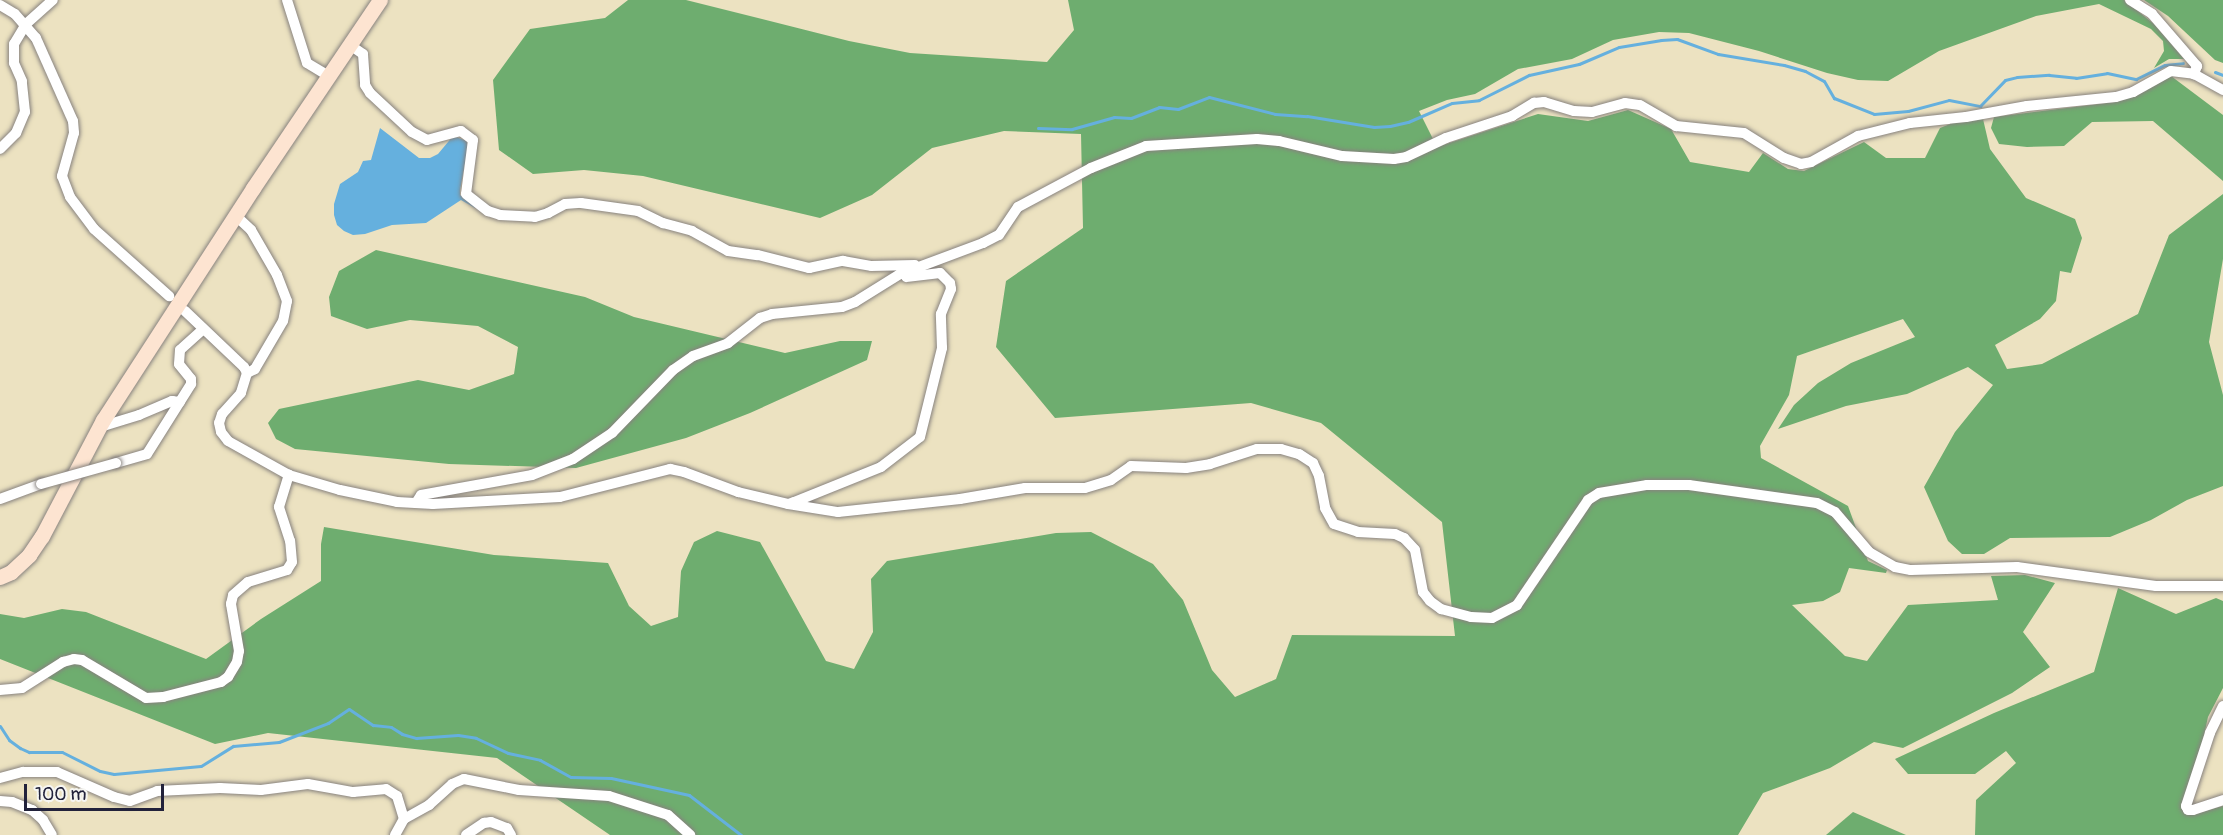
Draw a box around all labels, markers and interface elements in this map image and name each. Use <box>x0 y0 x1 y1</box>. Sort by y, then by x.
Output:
scale bar <box>27 772 166 810</box>
text: 100 m <box>35 783 87 806</box>

